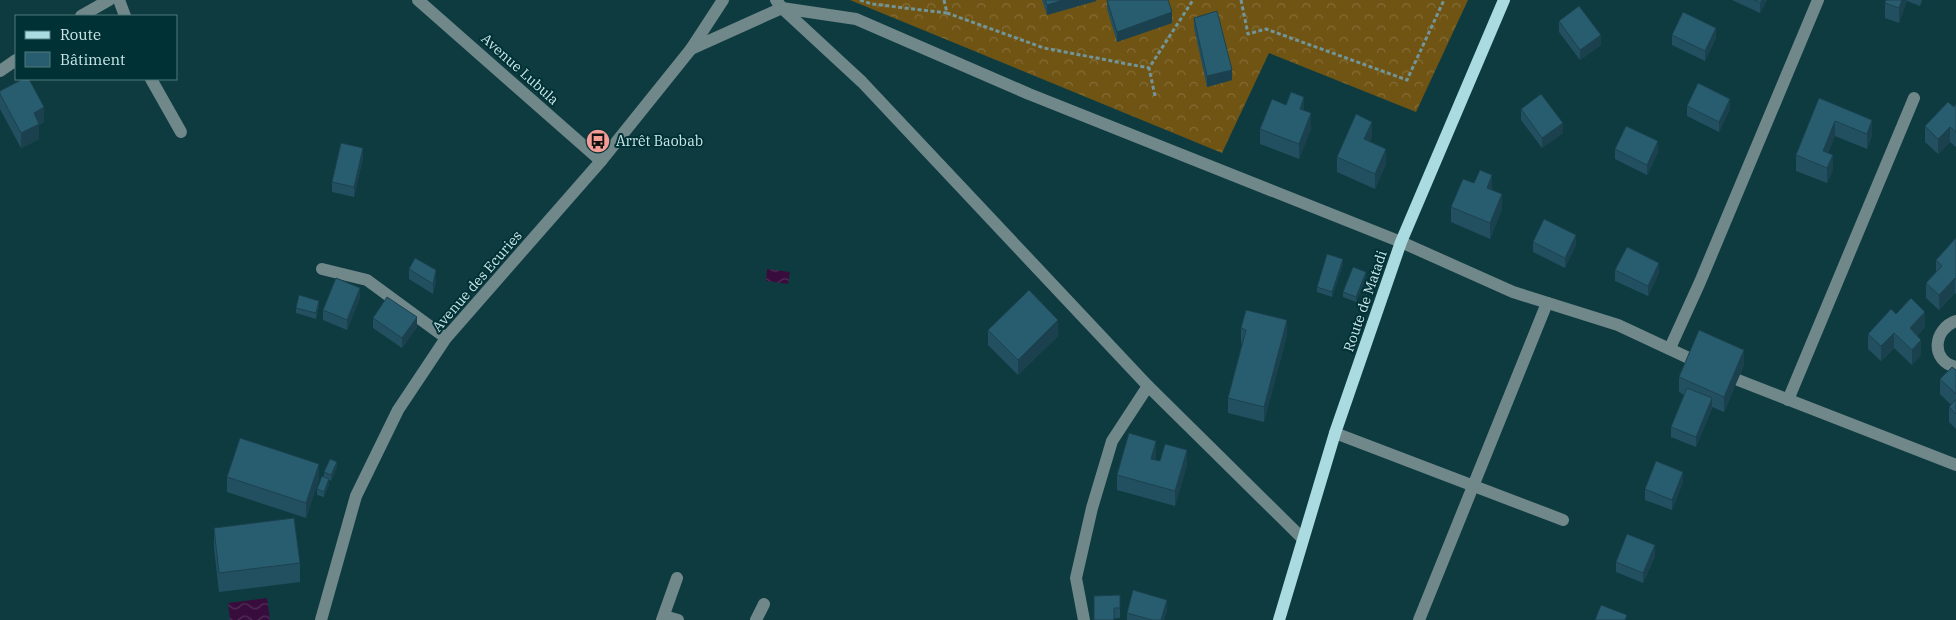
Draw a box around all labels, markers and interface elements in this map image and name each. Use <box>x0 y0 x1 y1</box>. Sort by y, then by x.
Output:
legend <box>15 15 178 80</box>
text: Route <box>60 25 101 44</box>
street label: Avenue Lubula <box>477 29 563 109</box>
text: Bâtiment <box>60 50 125 69</box>
bus stop icon: Arrêt Baobab <box>585 128 611 154</box>
place label: Arrêt Baobab <box>616 132 703 150</box>
street label: Avenue des Ecuries <box>428 227 526 335</box>
street label: Route de Matadi <box>1339 248 1391 354</box>

